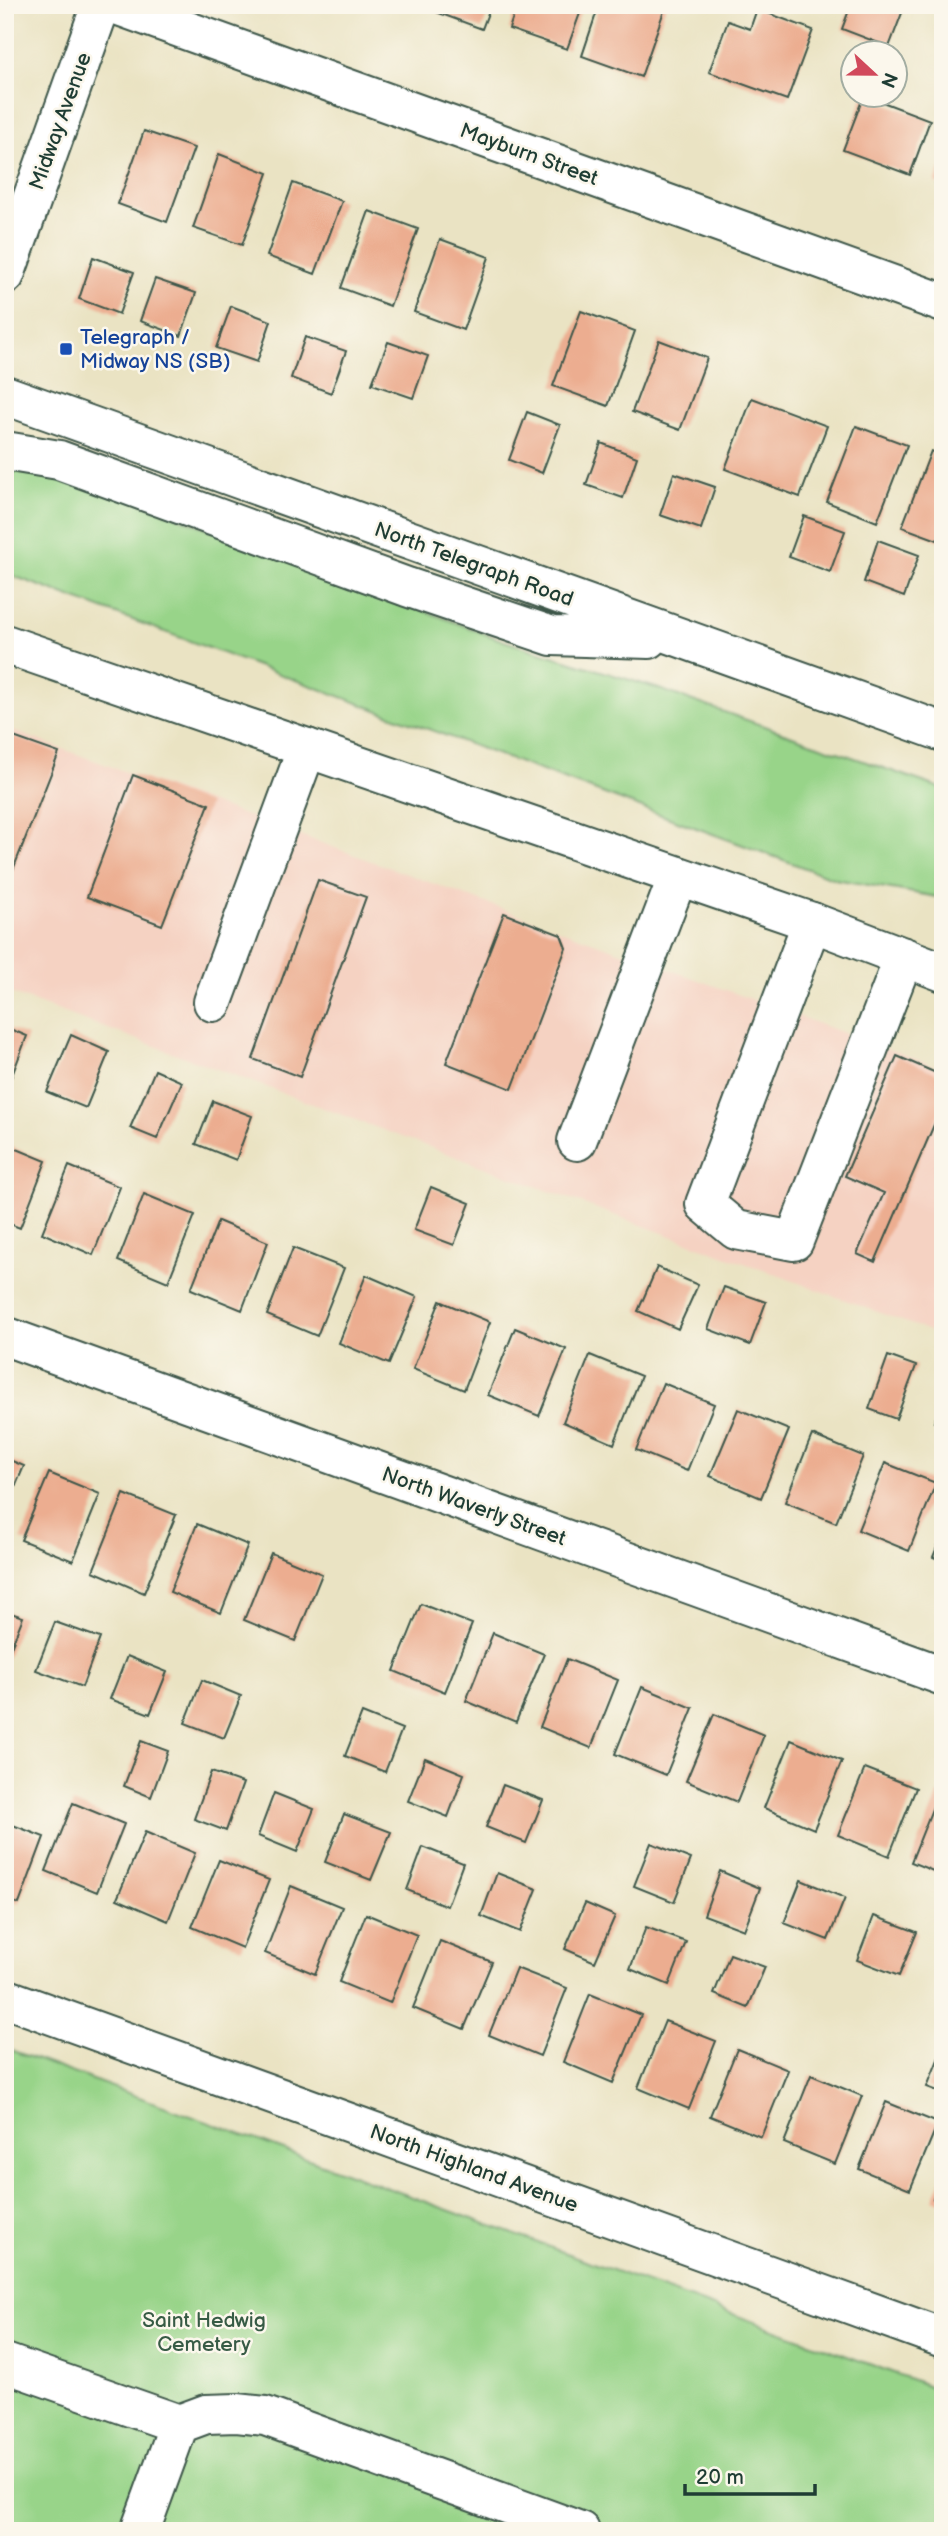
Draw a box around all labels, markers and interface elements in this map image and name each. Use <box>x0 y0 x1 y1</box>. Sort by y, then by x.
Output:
north arrow <box>839 38 909 108</box>
street label: Midway Avenue <box>24 49 97 193</box>
text: N <box>875 69 902 91</box>
street label: Mayburn Street <box>456 118 602 191</box>
place label: Telegraph / Midway NS (SB) <box>80 325 231 374</box>
marker: Telegraph / Midway NS (SB) <box>58 341 74 357</box>
street label: North Telegraph Road <box>371 517 577 612</box>
street label: North Waverly Street <box>378 1462 570 1552</box>
street label: North Highland Avenue <box>366 2119 581 2218</box>
park label: Saint Hedwig Cemetery <box>142 2308 266 2357</box>
scale bar <box>685 2452 815 2496</box>
text: 20 m <box>696 2465 744 2490</box>

